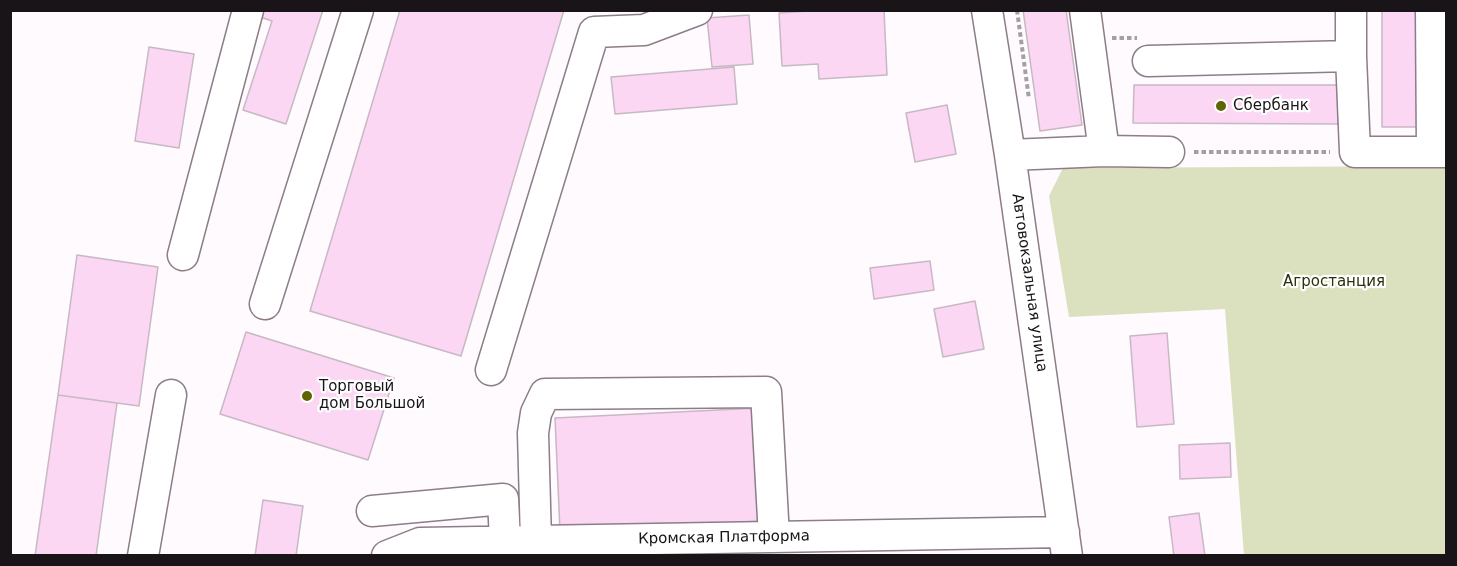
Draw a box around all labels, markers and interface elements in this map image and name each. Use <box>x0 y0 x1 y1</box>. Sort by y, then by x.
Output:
place label: Сбербанк <box>1233 97 1309 115</box>
marker: Сбербанк <box>1214 99 1228 113</box>
street label: Автовокзальная улица <box>1008 193 1050 373</box>
park label: Агростанция <box>1283 273 1385 291</box>
place label: Торговый дом Большой <box>319 378 425 413</box>
marker: Торговый дом Большой <box>300 389 314 403</box>
street label: Кромская Платформа <box>638 528 810 548</box>

